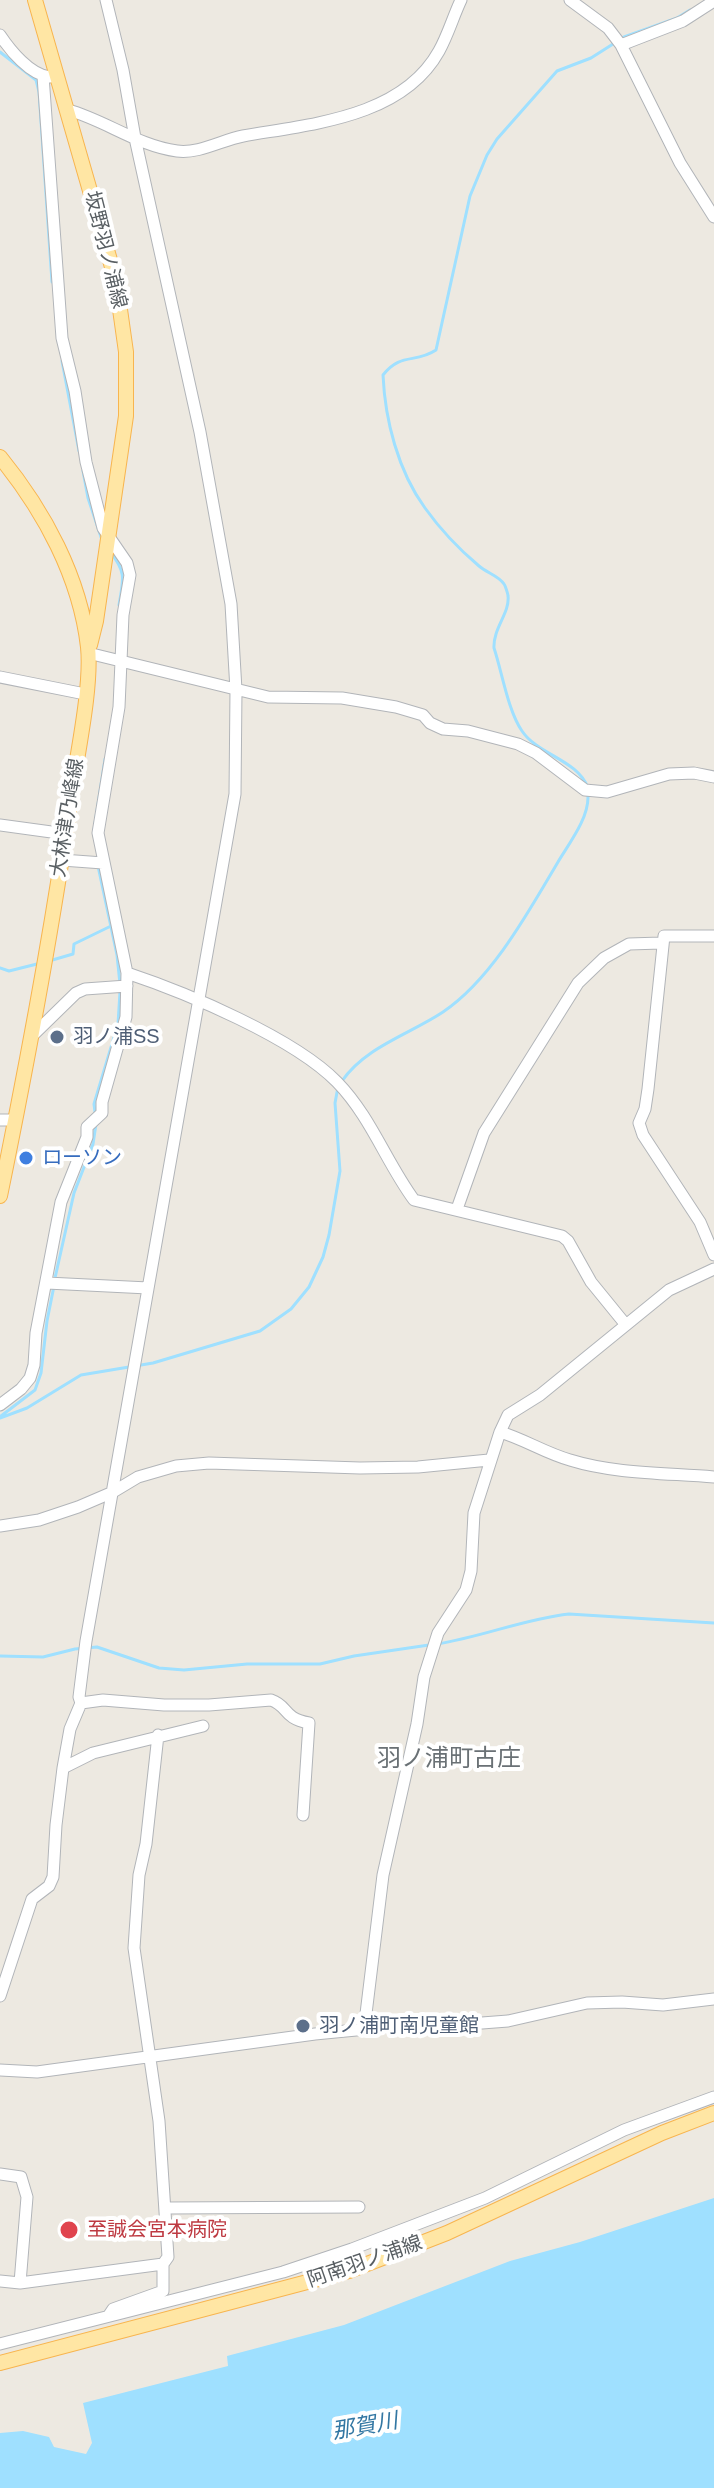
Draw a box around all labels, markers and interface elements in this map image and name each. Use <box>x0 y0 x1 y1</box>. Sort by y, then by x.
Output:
street label: 坂野羽ノ浦線 <box>79 189 131 311</box>
street label: 大林津乃峰線 <box>47 757 89 879</box>
place label: 羽ノ浦SS <box>73 1025 160 1049</box>
marker: 羽ノ浦SS <box>48 1028 66 1046</box>
place label: ローソン <box>42 1146 122 1170</box>
marker: ローソン <box>17 1149 35 1167</box>
district label: 羽ノ浦町古庄 <box>377 1745 521 1773</box>
place label: 羽ノ浦町南児童館 <box>319 2014 479 2038</box>
marker: 羽ノ浦町南児童館 <box>294 2017 312 2035</box>
place label: 至誠会宮本病院 <box>87 2218 227 2242</box>
marker: 至誠会宮本病院 <box>58 2219 80 2241</box>
street label: 阿南羽ノ浦線 <box>304 2231 426 2293</box>
water label: 那賀川 <box>330 2408 400 2446</box>

